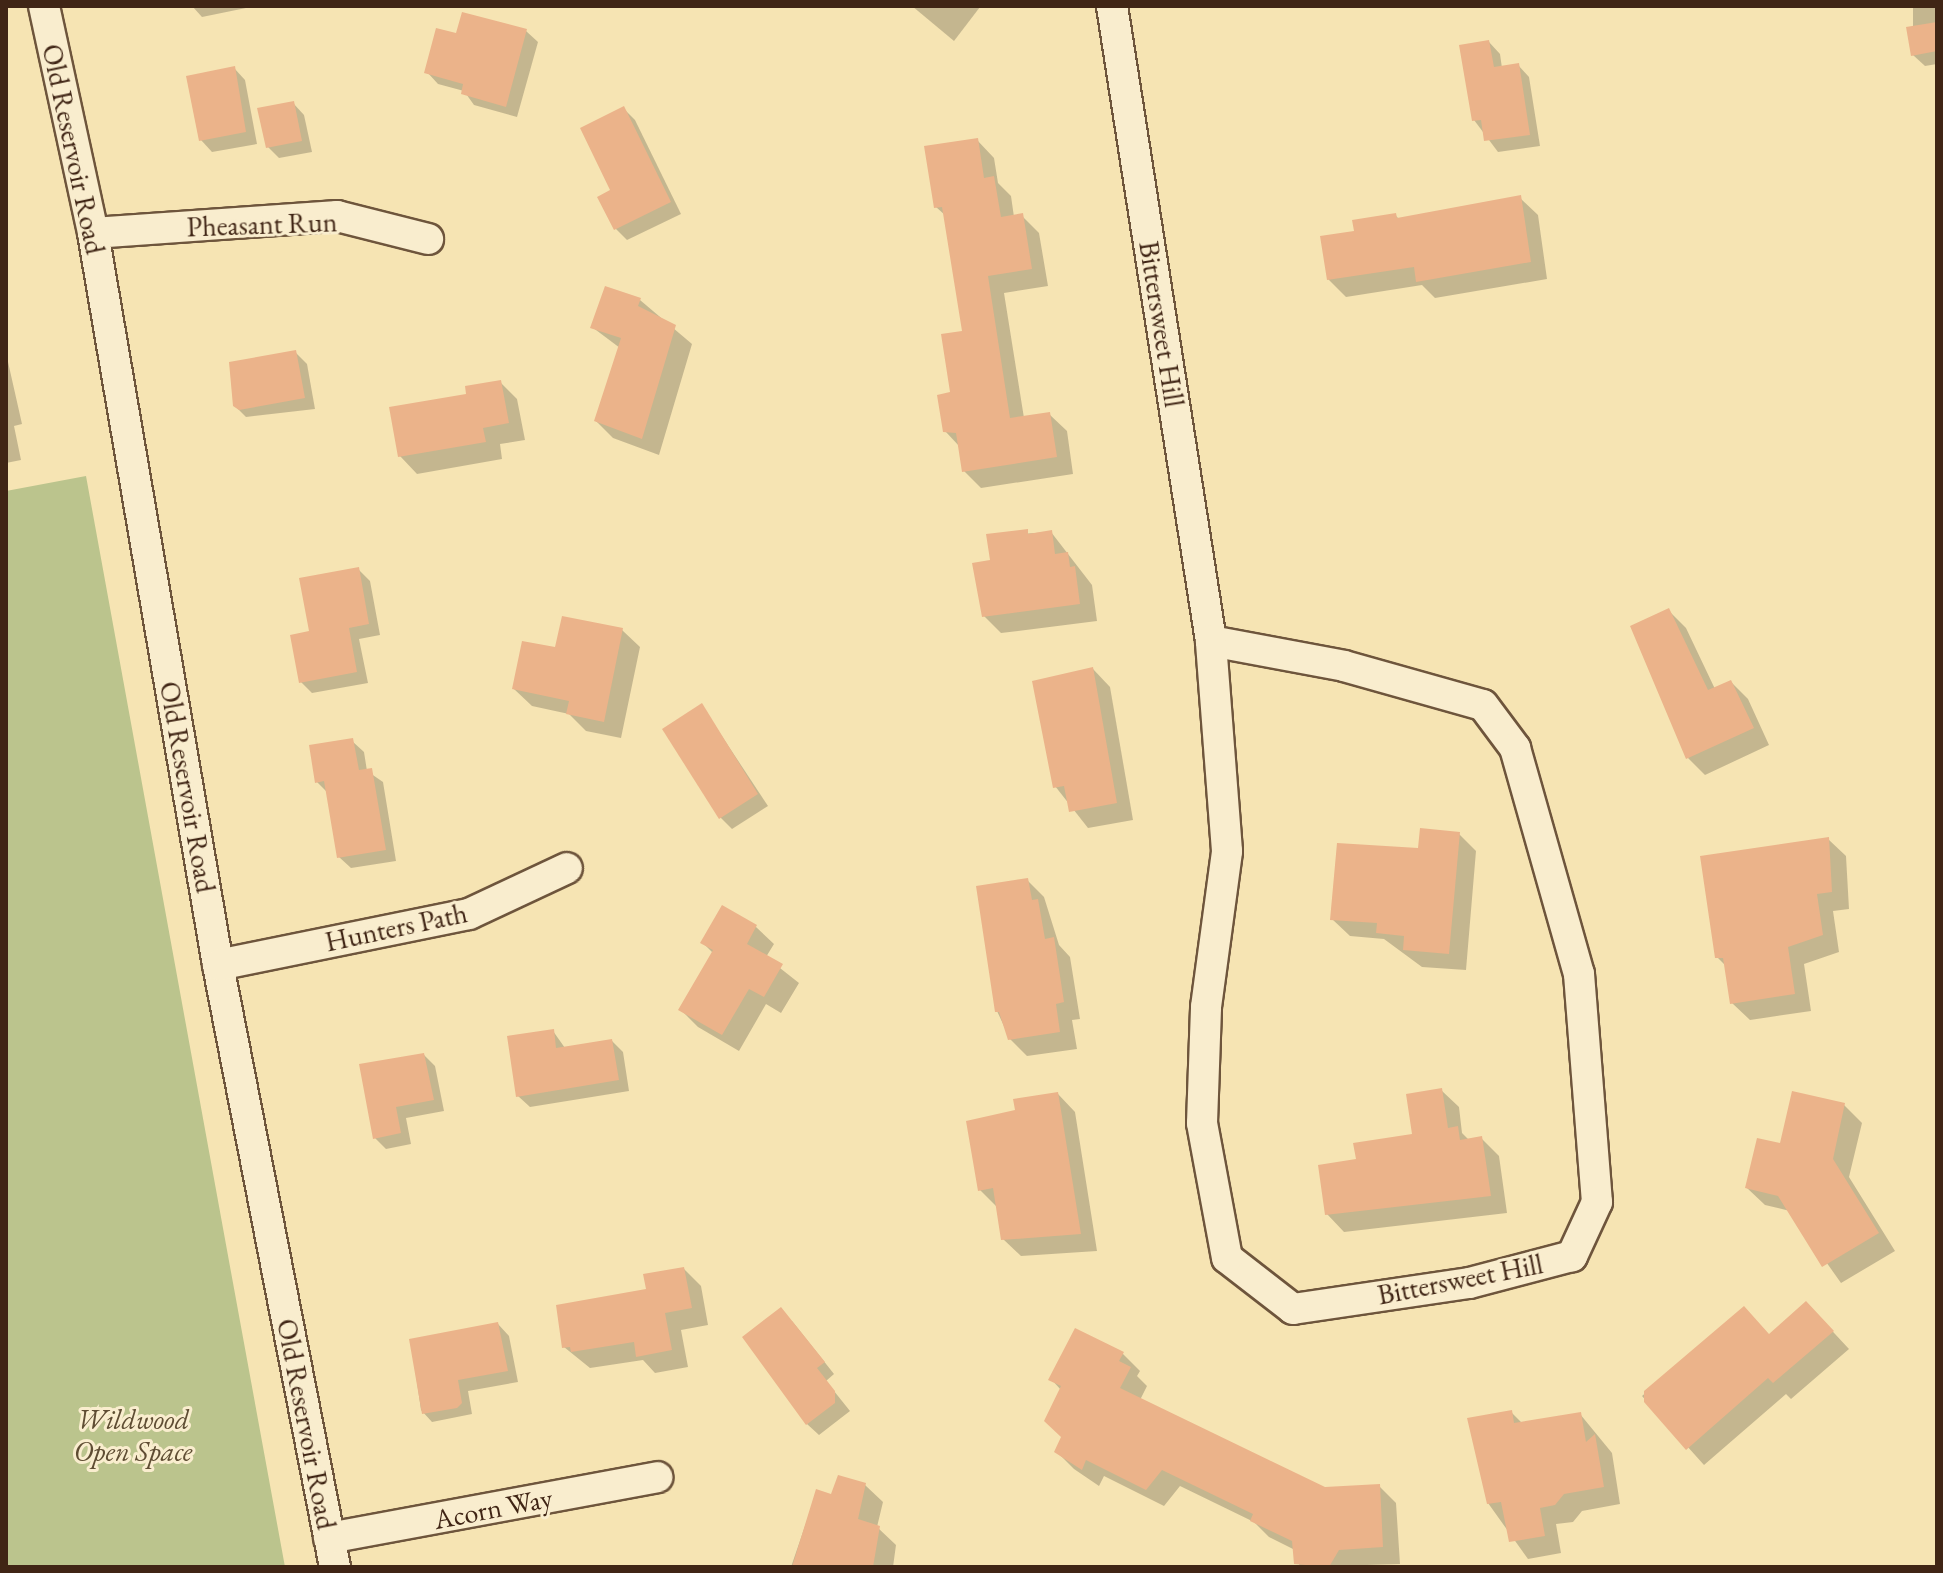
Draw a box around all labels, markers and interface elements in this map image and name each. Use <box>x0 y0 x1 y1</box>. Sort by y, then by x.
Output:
street label: Old Reservoir Road <box>35 41 113 257</box>
street label: Pheasant Run <box>186 205 338 243</box>
street label: Bittersweet Hill <box>1132 239 1192 409</box>
street label: Old Reservoir Road <box>153 679 223 895</box>
street label: Hunters Path <box>322 896 470 958</box>
street label: Bittersweet Hill <box>1375 1247 1545 1311</box>
street label: Old Reservoir Road <box>270 1316 344 1532</box>
park label: Wildwood Open Space <box>74 1402 192 1468</box>
street label: Acorn Way <box>431 1480 555 1536</box>

